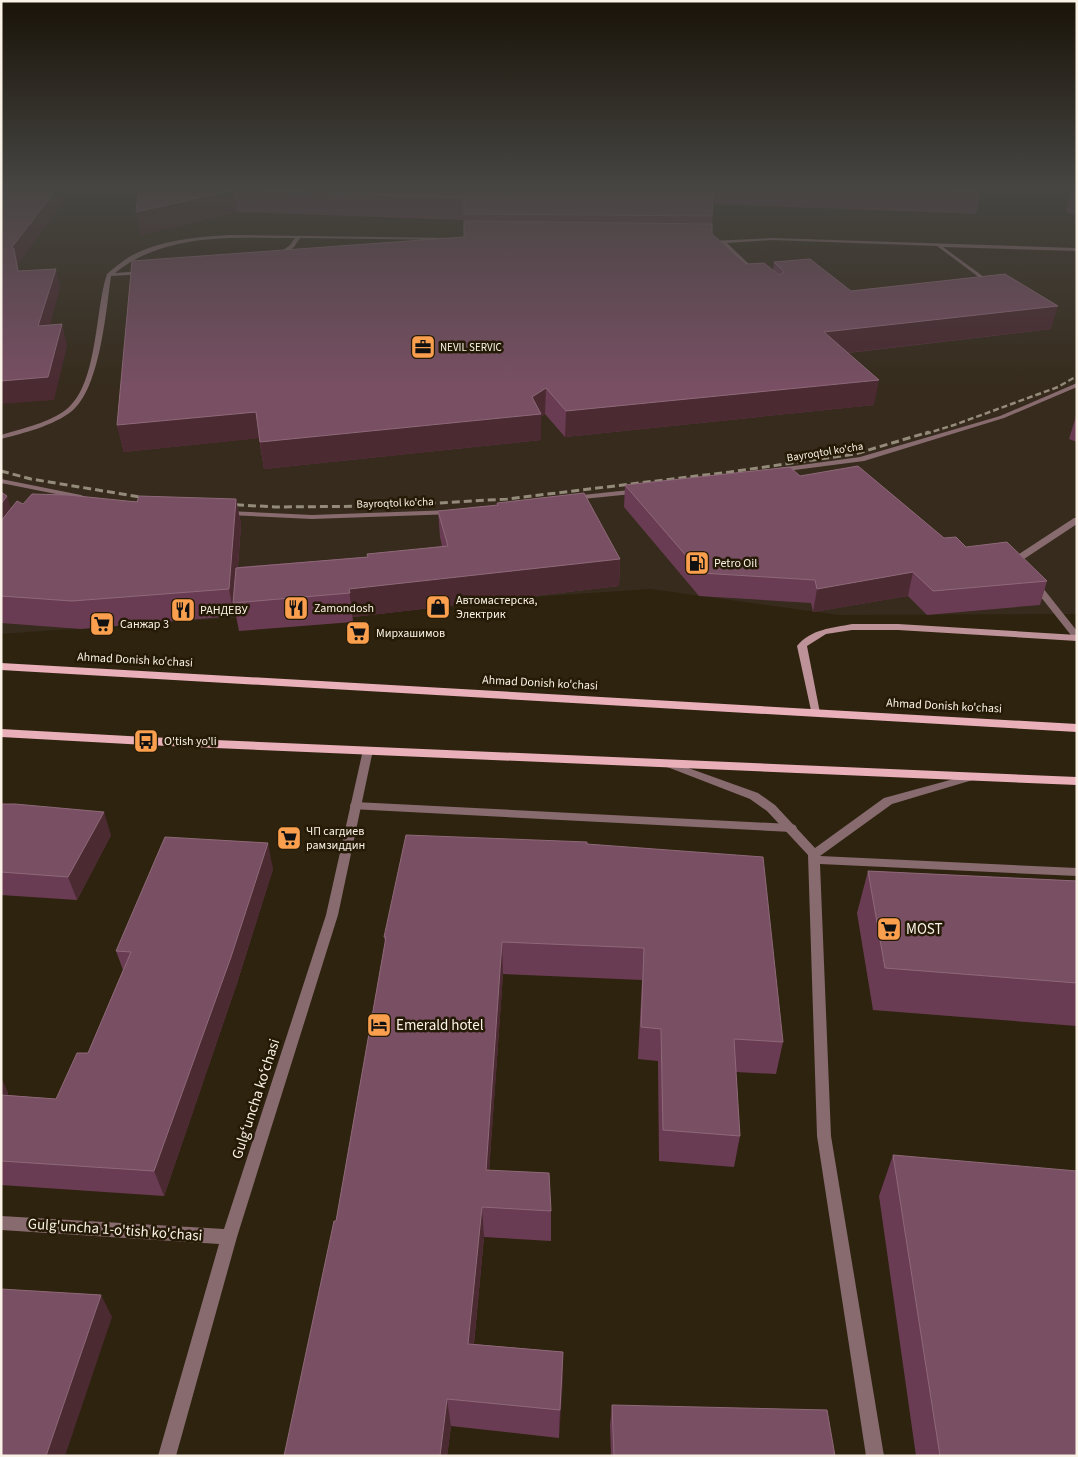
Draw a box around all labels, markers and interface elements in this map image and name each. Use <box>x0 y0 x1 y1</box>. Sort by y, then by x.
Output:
office icon: NEVIL SERVIC <box>410 334 436 360</box>
place label: NEVIL SERVIC <box>440 340 502 355</box>
street label: Bayroqtol ko'cha <box>786 439 864 465</box>
street label: Bayroqtol ko'cha <box>356 494 434 512</box>
fuel station icon: Petro Oil <box>684 550 710 576</box>
place label: Petro Oil <box>714 555 757 572</box>
place label: Автомастерска, Электрик <box>456 592 538 623</box>
shop icon: Автомастерска, Электрик <box>425 594 451 620</box>
restaurant icon: Zamondosh <box>283 595 309 621</box>
restaurant icon: РАНДЕВУ <box>170 597 196 623</box>
place label: Zamondosh <box>314 600 374 617</box>
place label: РАНДЕВУ <box>200 602 248 619</box>
supermarket icon: Санжар 3 <box>89 611 115 637</box>
place label: Санжар 3 <box>120 616 169 633</box>
supermarket icon: Мирхашимов <box>345 620 371 646</box>
place label: Мирхашимов <box>376 625 445 642</box>
street label: Ahmad Donish ko'chasi <box>77 648 193 672</box>
street label: Ahmad Donish ko'chasi <box>482 671 598 695</box>
street label: Ahmad Donish ko'chasi <box>886 694 1002 718</box>
bus stop icon: O'tish yo'li <box>133 728 159 754</box>
place label: O'tish yo'li <box>164 733 217 750</box>
place label: ЧП сагдиев рамзиддин <box>306 823 365 854</box>
supermarket icon: ЧП сагдиев рамзиддин <box>276 825 302 851</box>
supermarket icon: MOST <box>876 916 902 942</box>
place label: MOST <box>906 919 943 940</box>
hotel icon: Emerald hotel <box>366 1012 392 1038</box>
place label: Emerald hotel <box>396 1015 484 1036</box>
street label: Gulgʻuncha koʻchasi <box>227 1036 285 1162</box>
street label: Gulg'uncha 1-o'tish ko'chasi <box>27 1213 203 1247</box>

